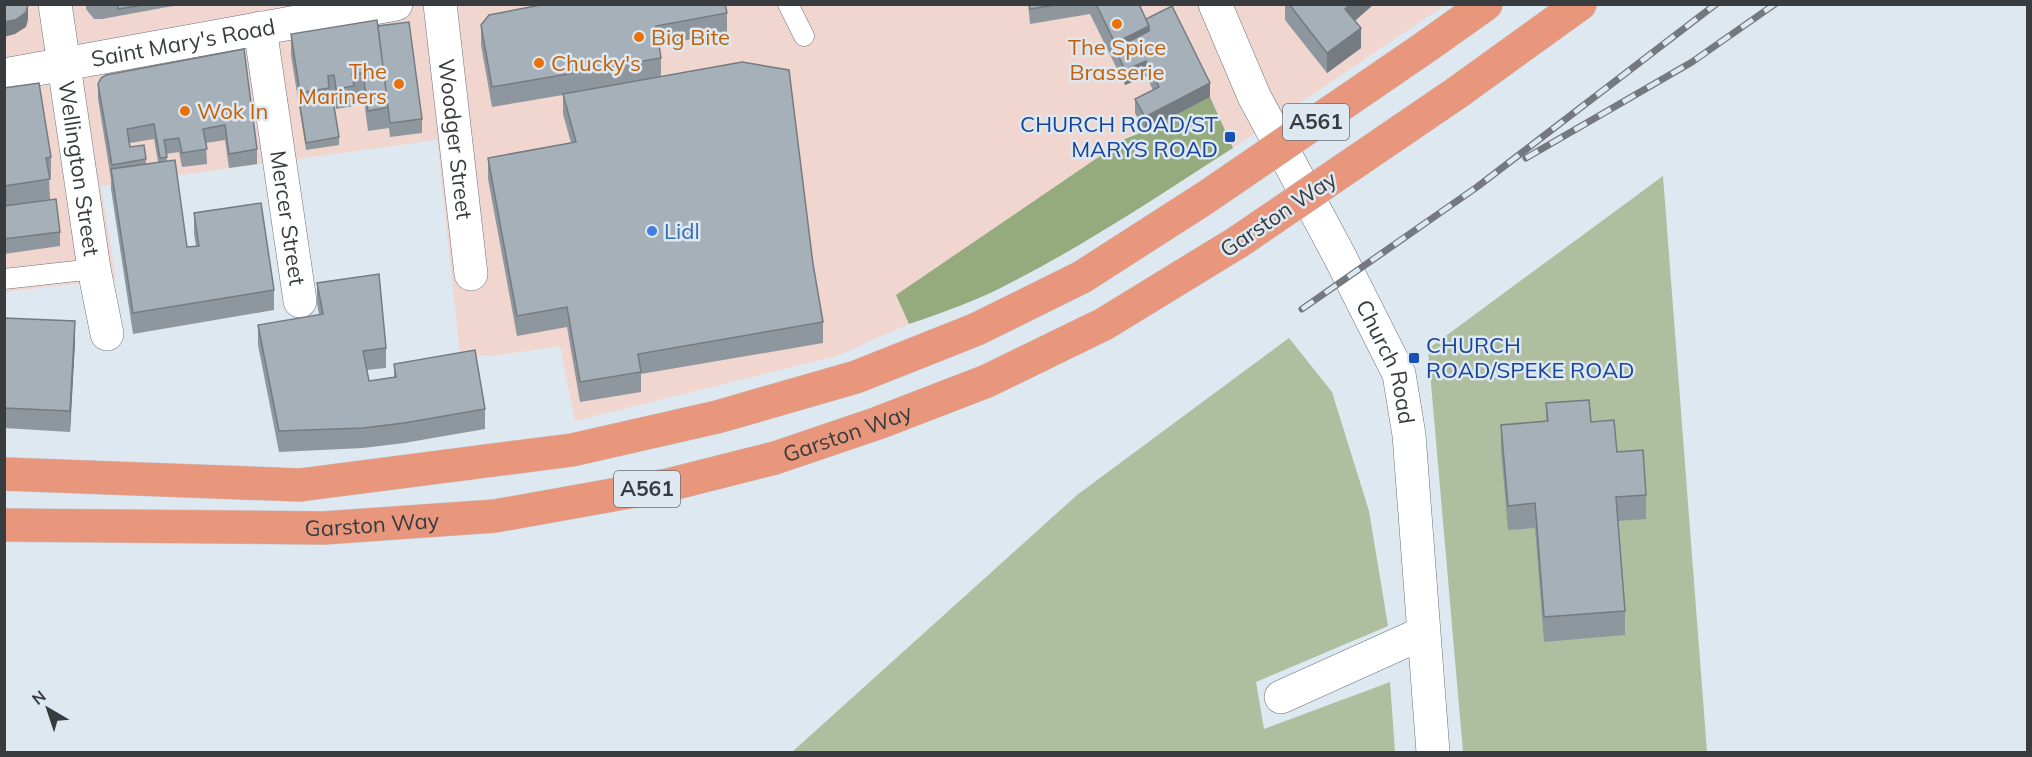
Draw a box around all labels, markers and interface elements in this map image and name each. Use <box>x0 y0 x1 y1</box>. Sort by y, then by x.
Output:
street label: Saint Mary's Road <box>89 12 277 73</box>
marker: The Spice Brasserie <box>1110 17 1124 31</box>
place label: Big Bite <box>651 23 730 51</box>
marker: Big Bite <box>632 30 646 44</box>
place label: The Spice Brasserie <box>1068 33 1166 86</box>
place label: Chucky's <box>551 49 641 77</box>
marker: Chucky's <box>532 56 546 70</box>
place label: The Mariners <box>298 57 387 110</box>
street label: Woodger Street <box>432 57 479 221</box>
marker: The Mariners <box>392 77 406 91</box>
street label: Wellington Street <box>52 79 106 258</box>
place label: Wok In <box>197 97 268 125</box>
marker: Wok In <box>178 104 192 118</box>
road number: A561 <box>1283 104 1349 140</box>
place label: CHURCH ROAD/ST MARYS ROAD <box>1020 110 1218 163</box>
marker: CHURCH ROAD/ST MARYS ROAD <box>1223 130 1237 144</box>
street label: Mercer Street <box>264 149 312 288</box>
street label: Garston Way <box>1214 165 1342 263</box>
place label: Lidl <box>664 217 700 245</box>
marker: Lidl <box>645 224 659 238</box>
street label: Church Road <box>1350 295 1421 426</box>
place label: CHURCH ROAD/SPEKE ROAD <box>1426 331 1635 384</box>
marker: CHURCH ROAD/SPEKE ROAD <box>1407 351 1421 365</box>
street label: Garston Way <box>779 397 916 468</box>
road number: A561 <box>614 471 680 507</box>
street label: Garston Way <box>304 506 440 542</box>
north arrow <box>18 679 78 739</box>
text: N <box>28 686 50 709</box>

